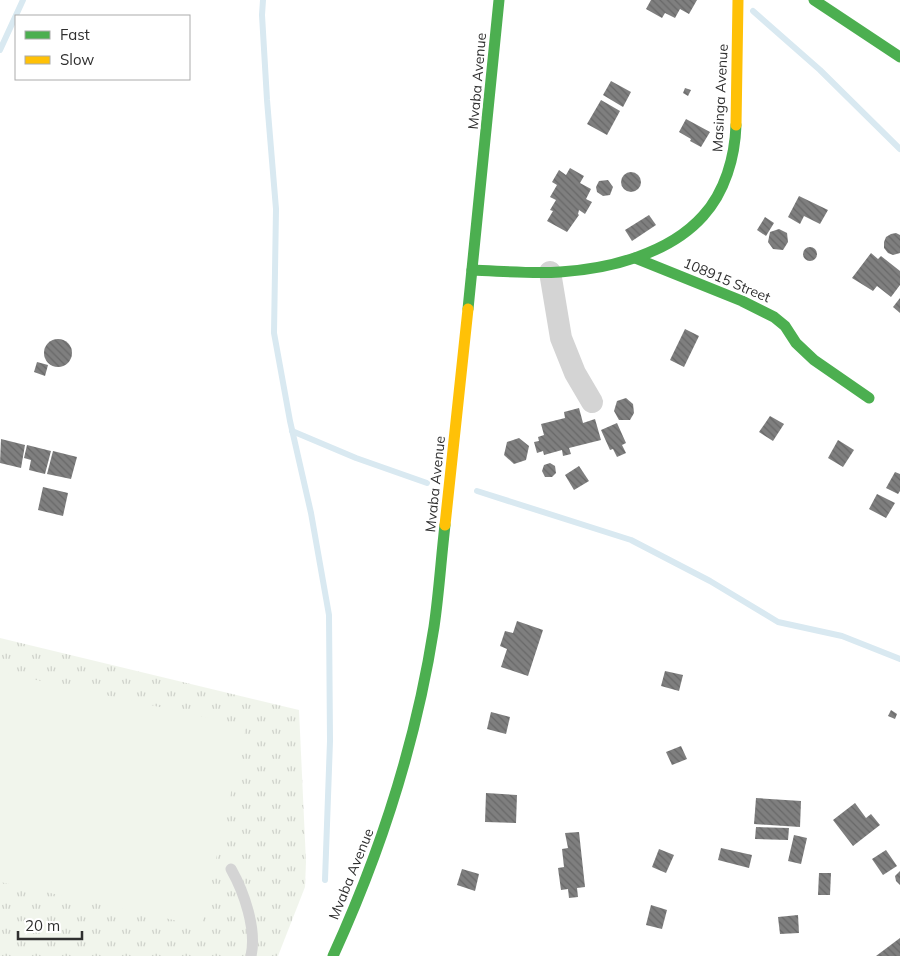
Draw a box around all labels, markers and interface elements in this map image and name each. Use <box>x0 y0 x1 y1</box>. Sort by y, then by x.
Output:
legend <box>15 15 190 80</box>
text: Fast <box>60 25 90 44</box>
street label: Mvaba Avenue <box>464 32 490 130</box>
street label: Masinga Avenue <box>708 44 732 152</box>
text: Slow <box>60 50 94 69</box>
street label: 108915 Street <box>681 254 773 306</box>
street label: Mvaba Avenue <box>421 435 449 533</box>
street label: Mvaba Avenue <box>324 826 378 922</box>
scale bar <box>18 908 81 940</box>
text: 20 m <box>25 916 60 935</box>

